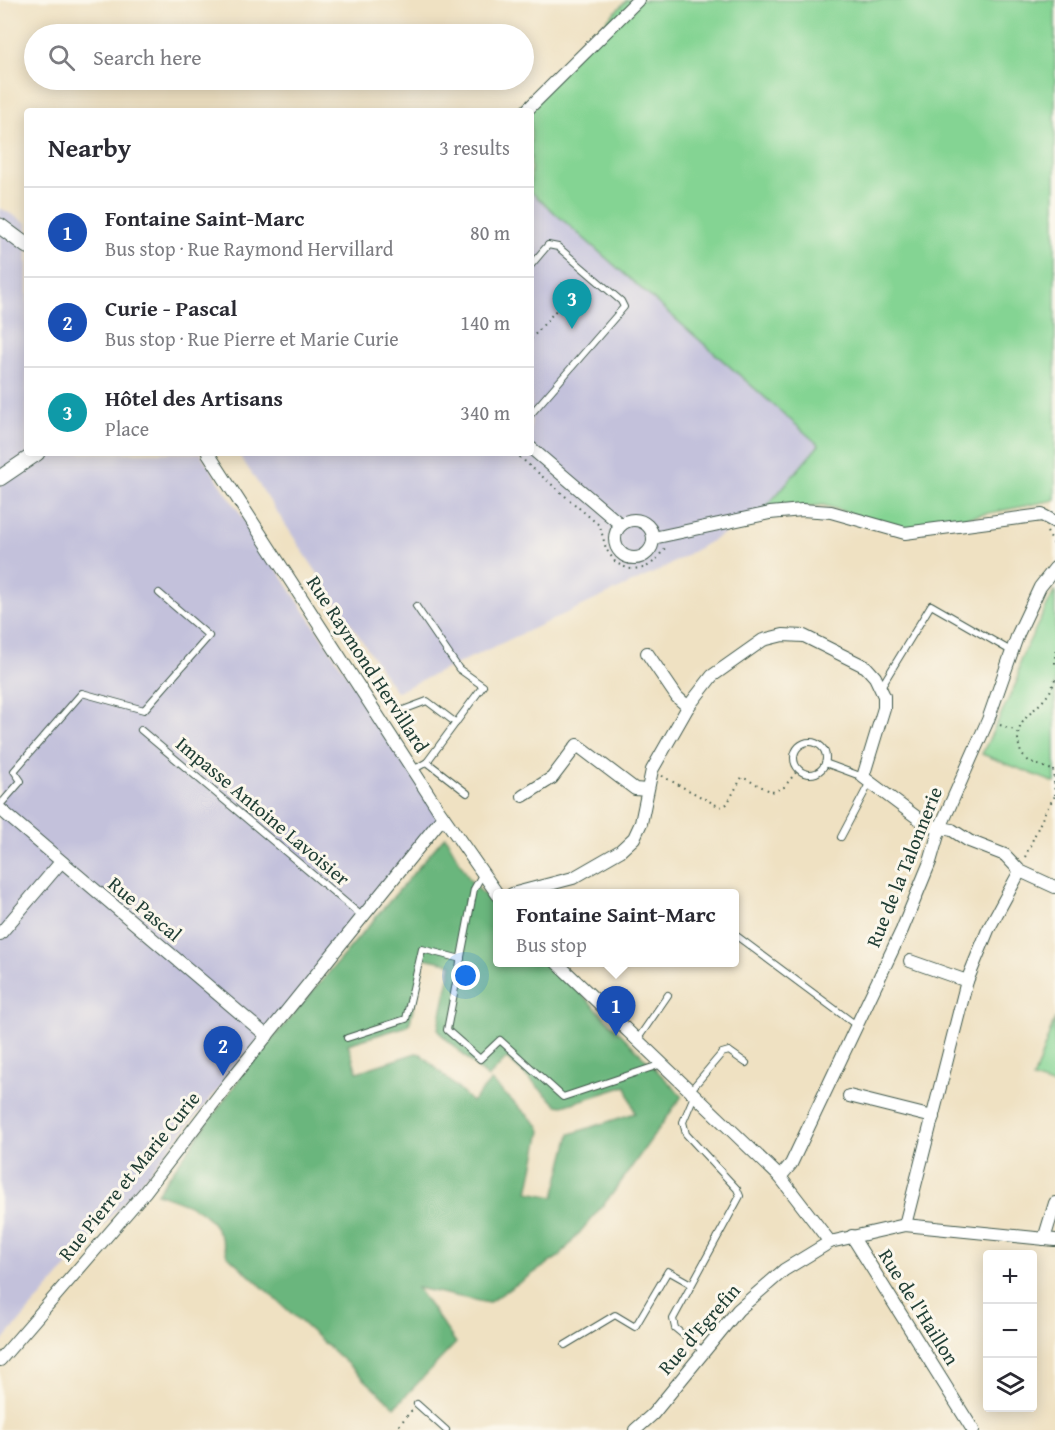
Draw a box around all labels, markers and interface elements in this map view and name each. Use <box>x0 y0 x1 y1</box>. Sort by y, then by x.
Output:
search box <box>24 24 534 90</box>
icon: search <box>45 41 78 74</box>
text: Search here <box>93 41 202 73</box>
text: Nearby <box>48 128 131 167</box>
text: 3 results <box>439 133 510 162</box>
text: Fontaine Saint-Marc <box>105 202 304 234</box>
text: 1 <box>62 218 73 247</box>
text: 80 m <box>470 218 510 247</box>
text: Bus stop · Rue Raymond Hervillard <box>105 234 393 263</box>
pin: 3 <box>552 280 592 329</box>
text: Curie - Pascal <box>105 292 237 324</box>
text: 2 <box>62 308 73 337</box>
text: 140 m <box>460 308 510 337</box>
text: Bus stop · Rue Pierre et Marie Curie <box>105 324 399 353</box>
text: Hôtel des Artisans <box>105 382 283 414</box>
text: 3 <box>62 398 73 427</box>
text: 340 m <box>460 398 510 427</box>
text: Place <box>105 414 149 443</box>
street label: Rue Raymond Hervillard <box>300 570 437 758</box>
street label: Impasse Antoine Lavoisier <box>170 729 357 892</box>
street label: Rue de la Talonnerie <box>858 782 949 951</box>
street label: Rue Pascal <box>102 869 189 948</box>
popup <box>493 889 739 967</box>
text: Fontaine Saint-Marc <box>516 898 716 930</box>
text: Bus stop <box>516 930 587 959</box>
your location <box>451 961 480 990</box>
pin: 1 <box>596 986 636 1036</box>
pin: 2 <box>204 1026 242 1076</box>
street label: Rue Pierre et Marie Curie <box>51 1085 206 1267</box>
street label: Rue de l'Haillon <box>872 1243 967 1371</box>
map controls <box>983 1250 1037 1412</box>
button: + <box>983 1250 1037 1304</box>
street label: Rue d'Egrefin <box>651 1277 747 1381</box>
button: − <box>983 1304 1037 1358</box>
button: layers <box>983 1358 1037 1412</box>

